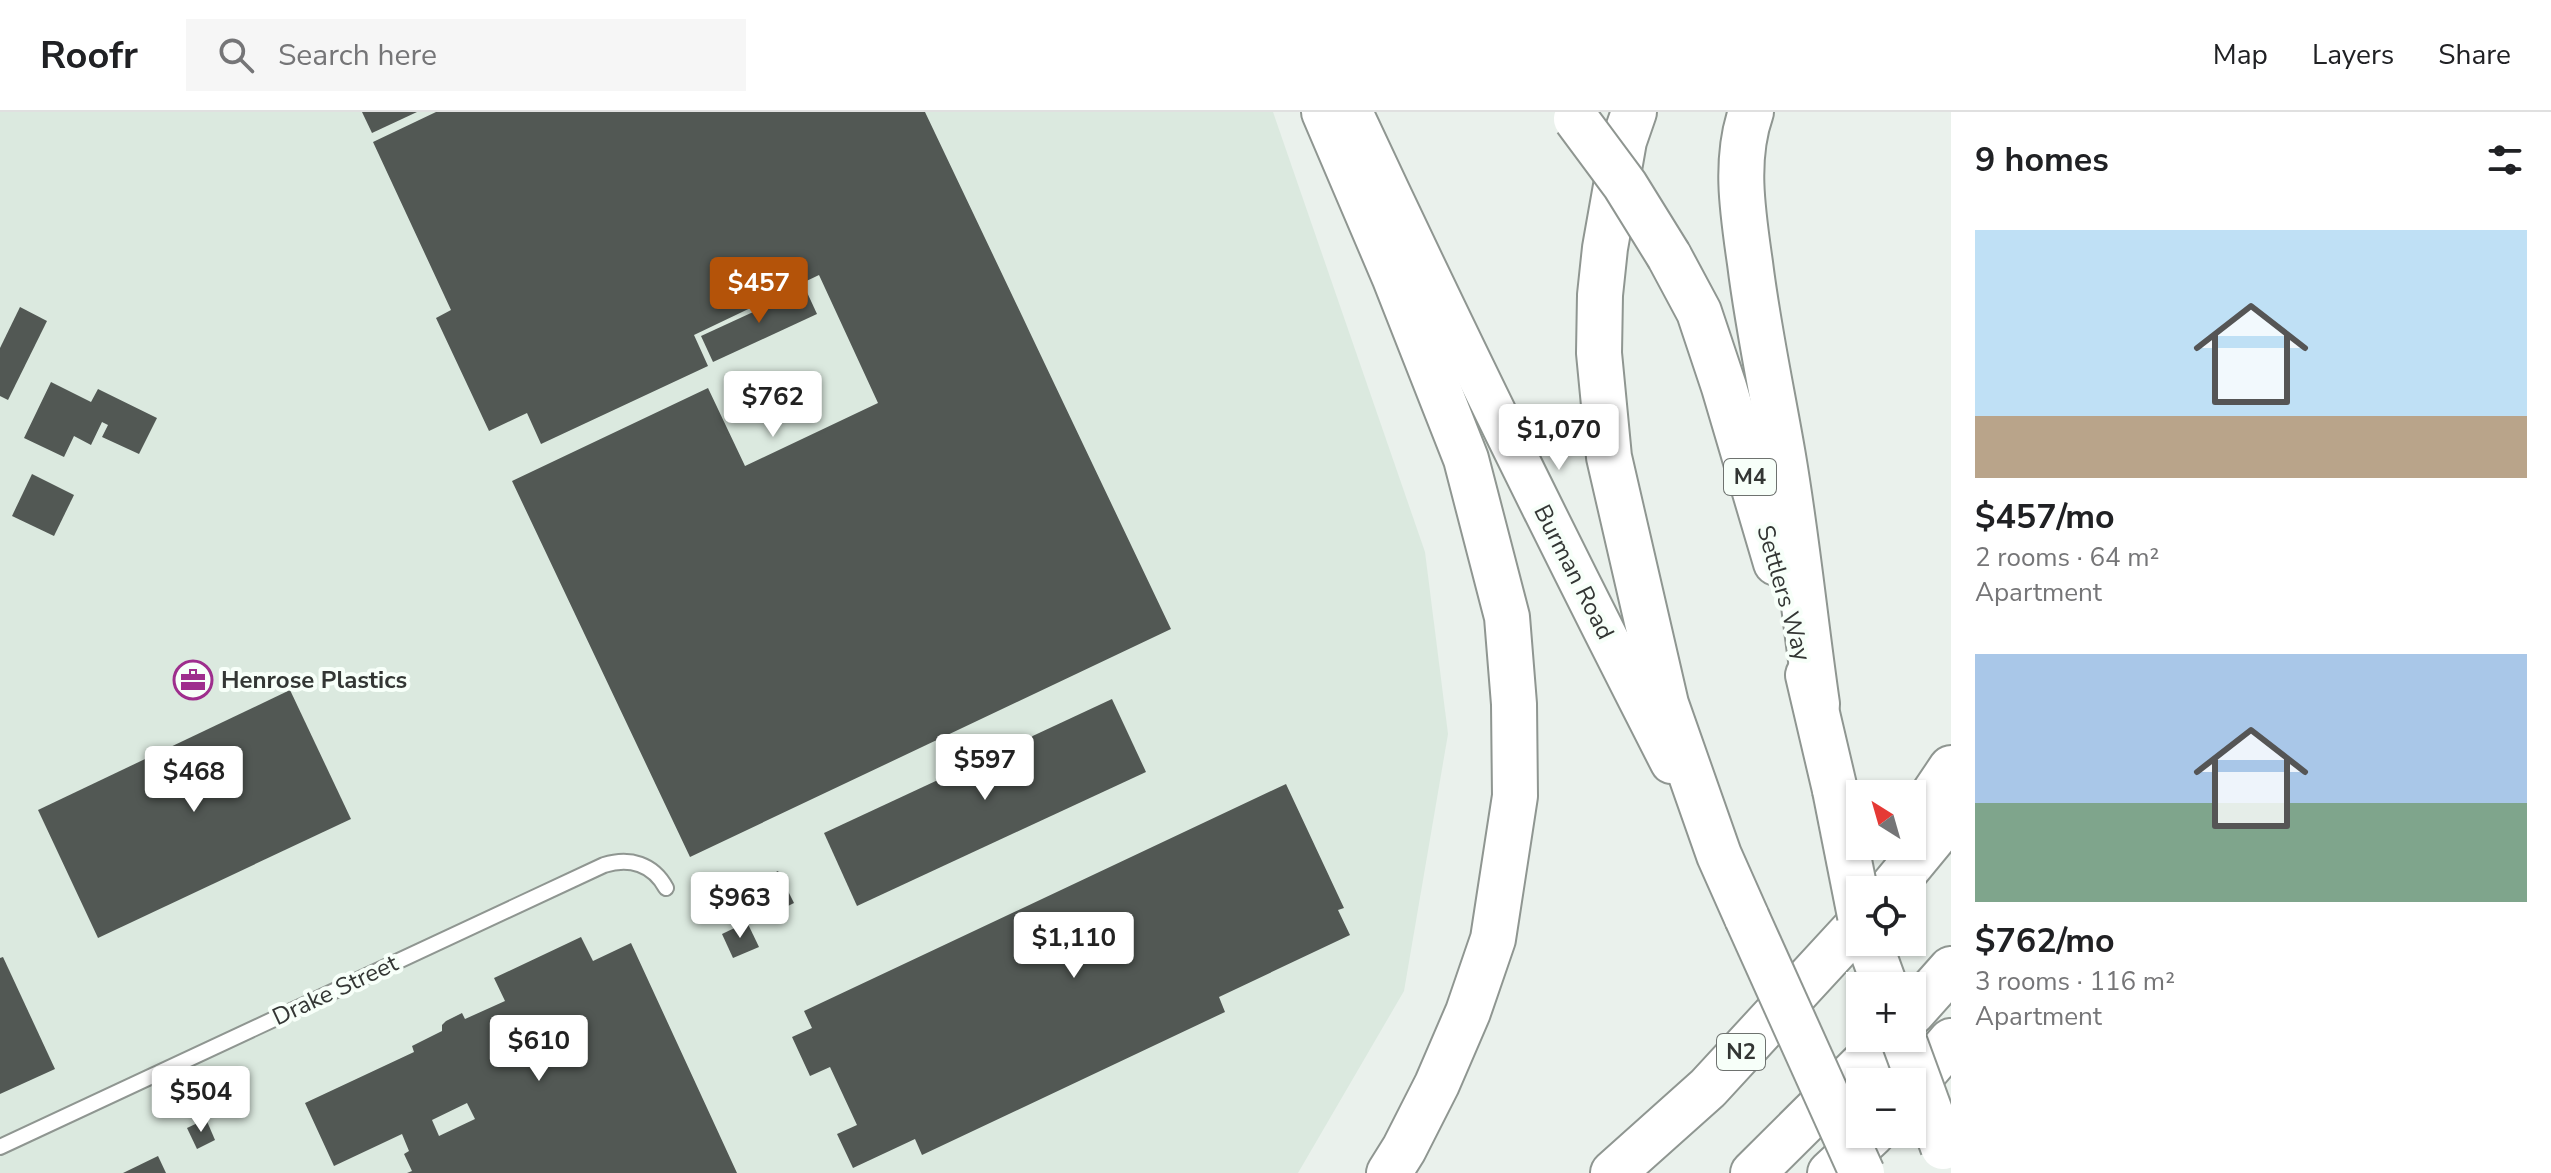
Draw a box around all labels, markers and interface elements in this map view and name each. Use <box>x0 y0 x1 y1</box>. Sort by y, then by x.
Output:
search box <box>186 19 746 91</box>
text: Roofr <box>40 30 138 81</box>
icon: search <box>214 33 258 77</box>
text: Search here <box>278 35 437 76</box>
text: Map <box>2213 36 2268 74</box>
text: Layers <box>2312 36 2394 74</box>
text: Share <box>2438 36 2511 74</box>
text: 9 homes <box>1975 137 2109 183</box>
icon: filters <box>2483 138 2527 182</box>
pin: $457 <box>712 257 806 325</box>
text: $457 <box>728 265 790 300</box>
icon: home <box>2179 282 2323 426</box>
pin: $762 <box>726 371 820 439</box>
text: $762 <box>742 379 804 414</box>
pin: $1,070 <box>1494 404 1624 472</box>
text: $1,070 <box>1517 412 1601 447</box>
road number: M4 <box>1724 459 1776 495</box>
text: $457/mo <box>1975 494 2115 540</box>
street label: Burman Road <box>1526 499 1622 645</box>
street label: Settlers Way <box>1749 521 1819 665</box>
text: 2 rooms · 64 m² <box>1975 540 2159 575</box>
text: Apartment <box>1975 575 2102 610</box>
office icon: Henrose Plastics <box>172 659 214 701</box>
place label: Henrose Plastics <box>221 664 407 696</box>
icon: home <box>2179 706 2323 850</box>
pin: $597 <box>938 734 1032 802</box>
text: $597 <box>954 742 1016 777</box>
pin: $468 <box>147 746 241 814</box>
text: $468 <box>163 754 225 789</box>
north arrow <box>1846 780 1926 860</box>
map controls <box>1846 780 1926 1148</box>
pin: $963 <box>693 872 787 940</box>
button: locate <box>1846 876 1926 956</box>
text: $963 <box>709 880 771 915</box>
pin: $1,110 <box>1009 912 1139 980</box>
text: $762/mo <box>1975 918 2115 964</box>
text: $1,110 <box>1032 920 1116 955</box>
street label: Drake Street <box>267 947 404 1033</box>
text: 3 rooms · 116 m² <box>1975 964 2175 999</box>
button: + <box>1846 972 1926 1052</box>
text: Apartment <box>1975 999 2102 1034</box>
pin: $610 <box>492 1015 586 1083</box>
text: $610 <box>508 1023 570 1058</box>
road number: N2 <box>1717 1034 1765 1070</box>
pin: $504 <box>154 1066 248 1134</box>
button: − <box>1846 1068 1926 1148</box>
text: $504 <box>170 1074 232 1109</box>

